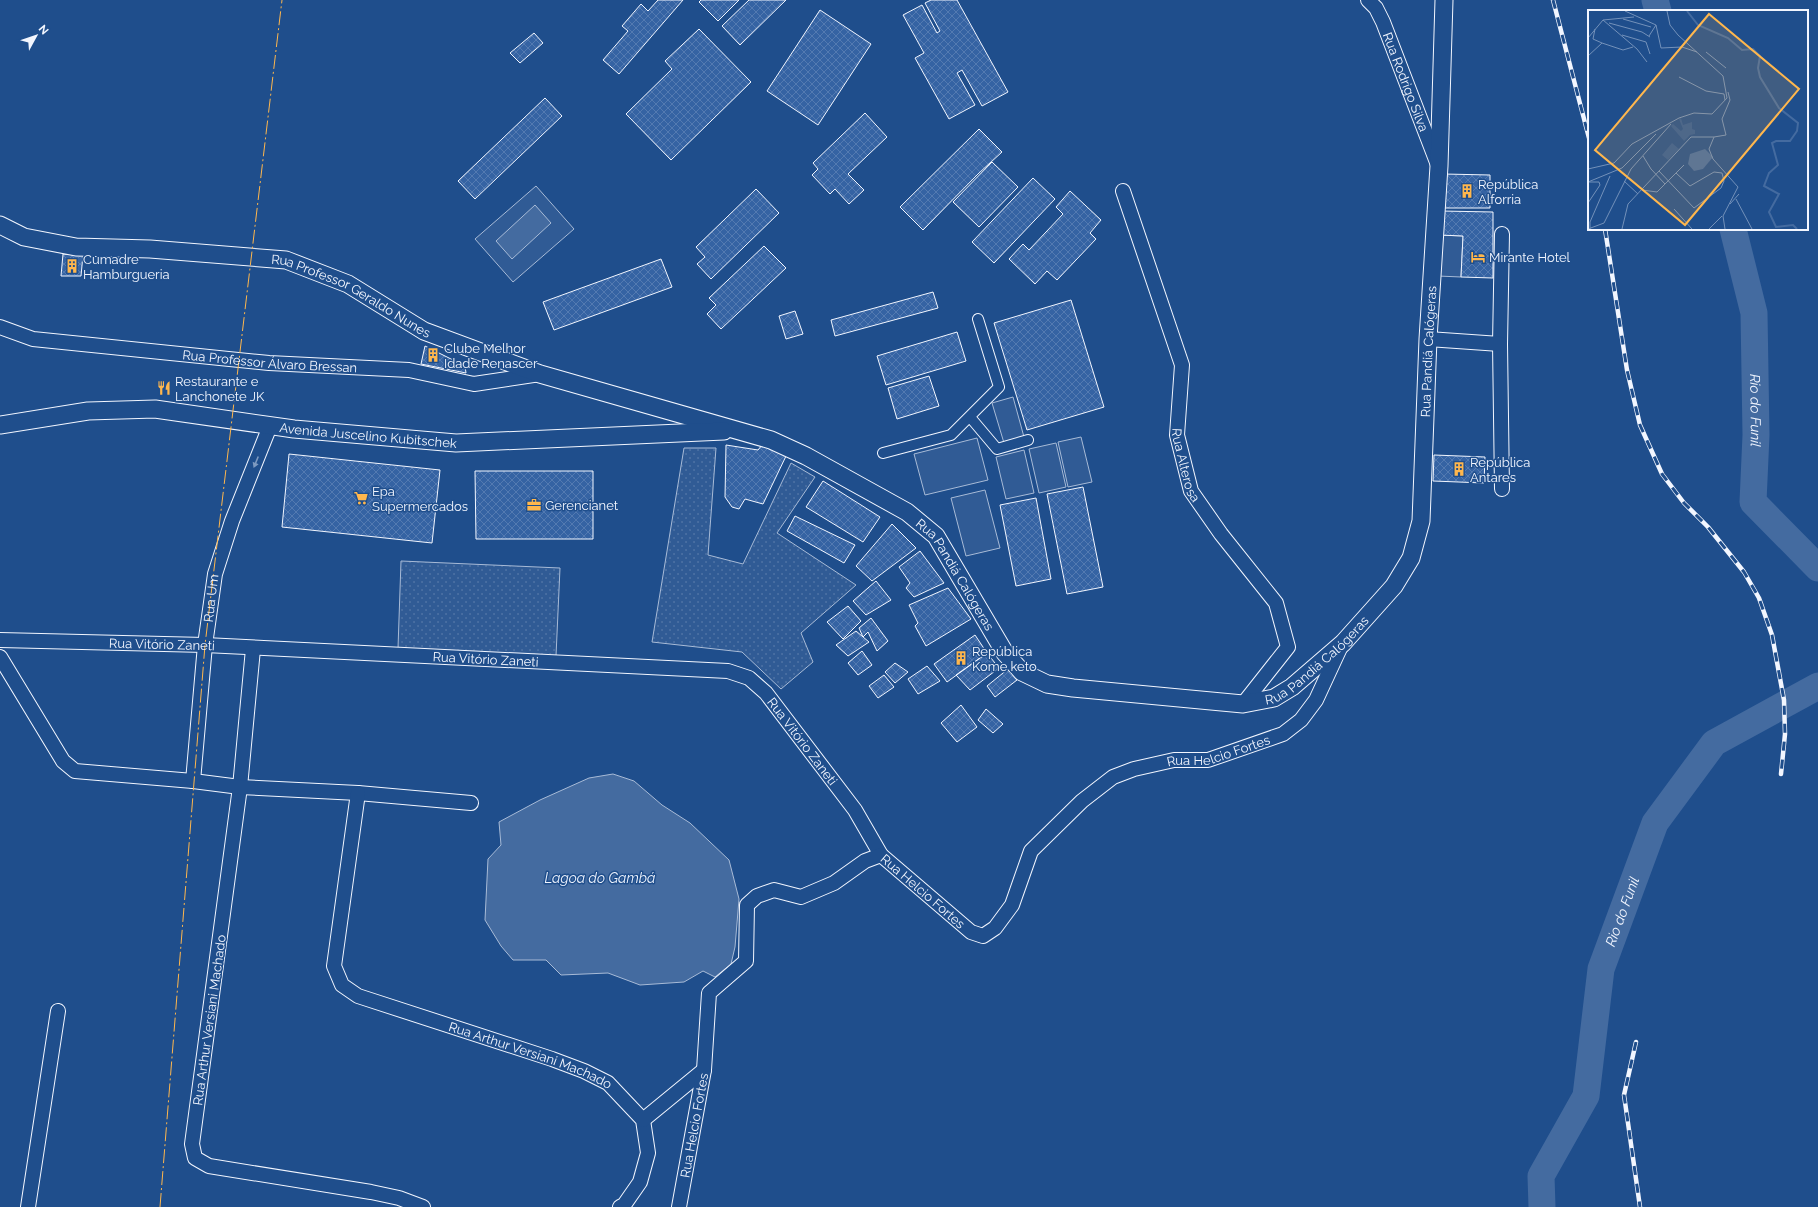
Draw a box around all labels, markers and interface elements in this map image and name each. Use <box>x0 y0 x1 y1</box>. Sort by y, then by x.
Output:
inset map <box>1588 10 1808 230</box>
north arrow <box>16 16 56 56</box>
text: N <box>36 22 51 37</box>
street label: Rua Rodrigo Silva <box>1380 30 1431 134</box>
place label: República Alforria <box>1478 177 1538 207</box>
building icon: República Alforria <box>1459 183 1475 199</box>
hotel icon: Mirante Hotel <box>1470 249 1486 265</box>
place label: Mirante Hotel <box>1489 250 1571 265</box>
place label: Cumadre Hamburgueria <box>83 252 170 282</box>
street label: Rua Professor Geraldo Nunes <box>271 252 432 341</box>
building icon: Cumadre Hamburgueria <box>64 258 80 274</box>
street label: Rua Pandiá Calógeras <box>1418 285 1439 418</box>
place label: Clube Melhor Idade Renascer <box>444 341 538 371</box>
street label: Rua Professor Álvaro Bressan <box>182 347 358 375</box>
building icon: Clube Melhor Idade Renascer <box>425 347 441 363</box>
place label: Restaurante e Lanchonete JK <box>175 374 265 404</box>
water label: Rio do Funil <box>1747 374 1764 448</box>
restaurant icon: Restaurante e Lanchonete JK <box>156 380 172 396</box>
street label: Avenida Juscelino Kubitschek <box>278 420 458 451</box>
street label: Rua Alterosa <box>1169 428 1203 505</box>
place label: República Antares <box>1470 455 1530 485</box>
one-way arrow <box>252 456 258 468</box>
building icon: República Antares <box>1451 461 1467 477</box>
place label: Epa Supermercados <box>372 484 468 514</box>
supermarket icon: Epa Supermercados <box>353 490 369 506</box>
office icon: Gerencianet <box>526 497 542 513</box>
place label: Gerencianet <box>545 498 619 513</box>
street label: Rua Pandiá Calógeras <box>913 516 997 633</box>
street label: Rua Um <box>201 573 221 623</box>
street label: Rua Pandiá Calógeras <box>1264 613 1372 708</box>
street label: Rua Vitório Zaneti <box>109 636 215 653</box>
place label: República Kome keto <box>972 644 1037 674</box>
street label: Rua Vitório Zaneti <box>432 649 539 670</box>
building icon: República Kome keto <box>953 650 969 666</box>
street label: Rua Vitório Zaneti <box>764 695 840 788</box>
street label: Rua Helcio Fortes <box>1165 732 1272 769</box>
street label: Rua Helcio Fortes <box>878 851 968 932</box>
water label: Lagoa do Gambá <box>545 870 655 886</box>
water label: Rio do Funil <box>1602 874 1643 949</box>
street label: Rua Arthur Versiani Machado <box>190 933 229 1106</box>
street label: Rua Arthur Versiani Machado <box>447 1019 615 1092</box>
street label: Rua Helcio Fortes <box>677 1072 711 1179</box>

